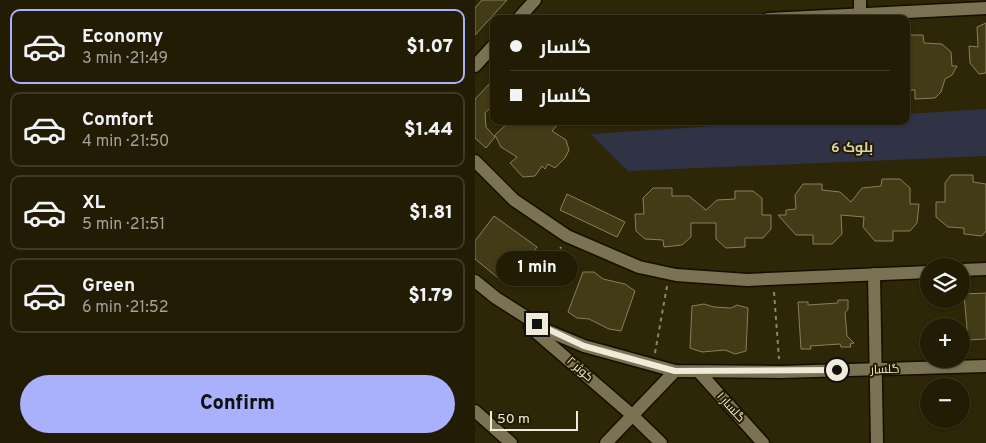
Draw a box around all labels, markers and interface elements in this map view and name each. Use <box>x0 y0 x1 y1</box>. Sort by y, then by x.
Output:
icon: car <box>22 24 67 69</box>
text: Economy <box>82 25 163 49</box>
text: $1.07 <box>406 35 453 59</box>
text: گلسار <box>540 36 591 60</box>
text: 3 min · 21:49 <box>82 49 168 69</box>
text: گلسار <box>540 85 591 109</box>
icon: car <box>22 107 67 152</box>
text: Comfort <box>82 108 154 132</box>
text: $1.44 <box>404 118 453 142</box>
text: 4 min · 21:50 <box>82 132 169 152</box>
district label: بلوک 6 <box>831 140 873 157</box>
icon: car <box>22 190 67 235</box>
text: XL <box>82 191 105 215</box>
text: $1.81 <box>409 201 453 225</box>
text: 5 min · 21:51 <box>82 215 165 235</box>
callout: 1 min <box>496 252 578 286</box>
text: 1 min <box>517 258 557 278</box>
map controls <box>920 258 970 428</box>
button: layers <box>920 258 970 308</box>
icon: car <box>22 273 67 318</box>
text: Green <box>82 274 135 298</box>
text: $1.79 <box>408 284 453 308</box>
text: 6 min · 21:52 <box>82 298 168 318</box>
route end <box>526 313 548 335</box>
button: + <box>920 318 970 368</box>
street label: کوثر ۲ <box>563 354 596 386</box>
route start <box>826 359 848 381</box>
street label: گلسار <box>869 362 900 379</box>
button: Confirm <box>20 375 455 433</box>
button: − <box>920 378 970 428</box>
street label: گلسار ۱ <box>712 389 748 426</box>
scale bar <box>490 408 577 431</box>
text: 50 m <box>497 411 530 428</box>

